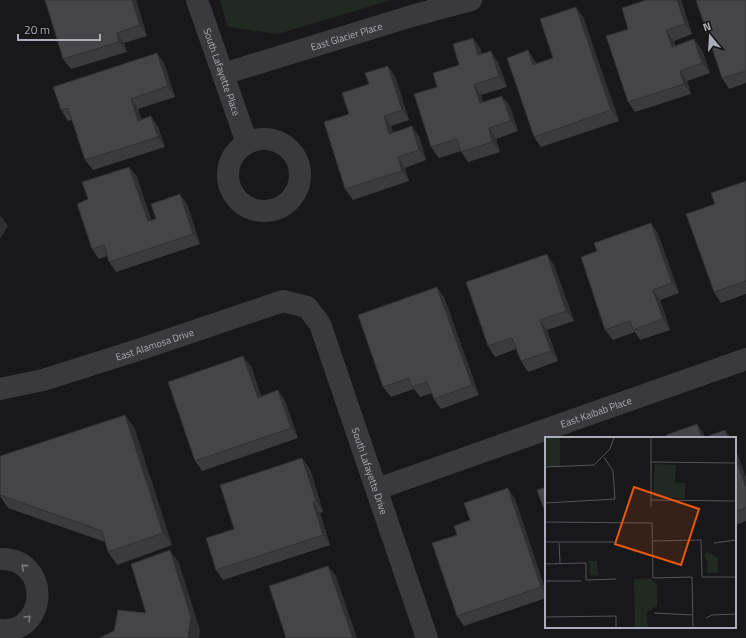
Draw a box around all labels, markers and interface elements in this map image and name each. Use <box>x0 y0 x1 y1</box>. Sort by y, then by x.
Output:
scale bar <box>18 16 100 42</box>
north arrow <box>690 16 730 56</box>
street label: East Glacier Place <box>309 18 384 55</box>
text: N <box>701 18 713 35</box>
text: 20 m <box>24 20 50 39</box>
street label: South Lafayette Place <box>199 26 244 118</box>
street label: East Alamosa Drive <box>114 325 196 365</box>
street label: East Kaibab Place <box>558 393 633 432</box>
street label: South Lafayette Drive <box>348 426 391 517</box>
inset map <box>545 437 736 628</box>
one-way arrow <box>21 565 29 572</box>
one-way arrow <box>23 615 31 623</box>

